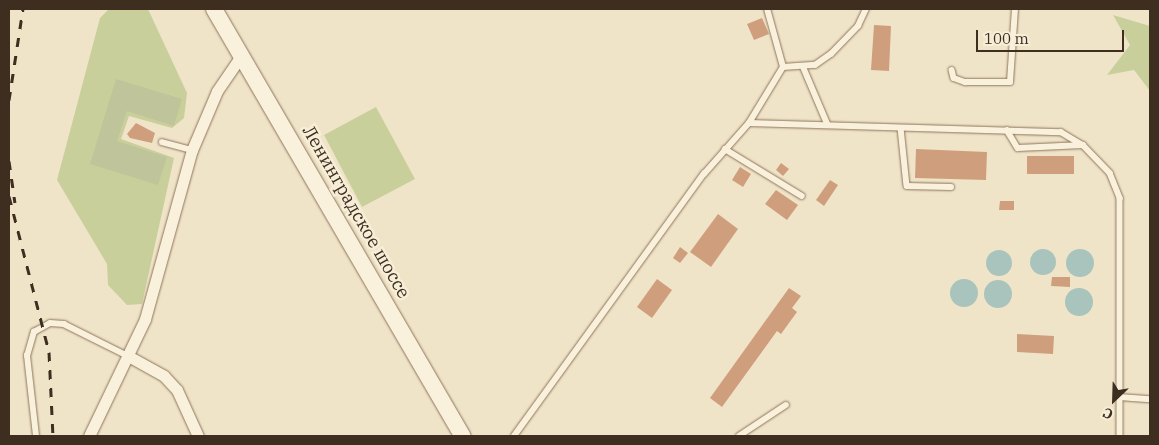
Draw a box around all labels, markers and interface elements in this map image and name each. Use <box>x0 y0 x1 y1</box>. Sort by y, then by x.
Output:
scale bar <box>979 20 1126 52</box>
text: 100 m <box>984 29 1029 48</box>
street label: Ленинградское шоссе <box>298 122 414 302</box>
north arrow <box>1089 375 1139 425</box>
text: С <box>1100 404 1116 424</box>

